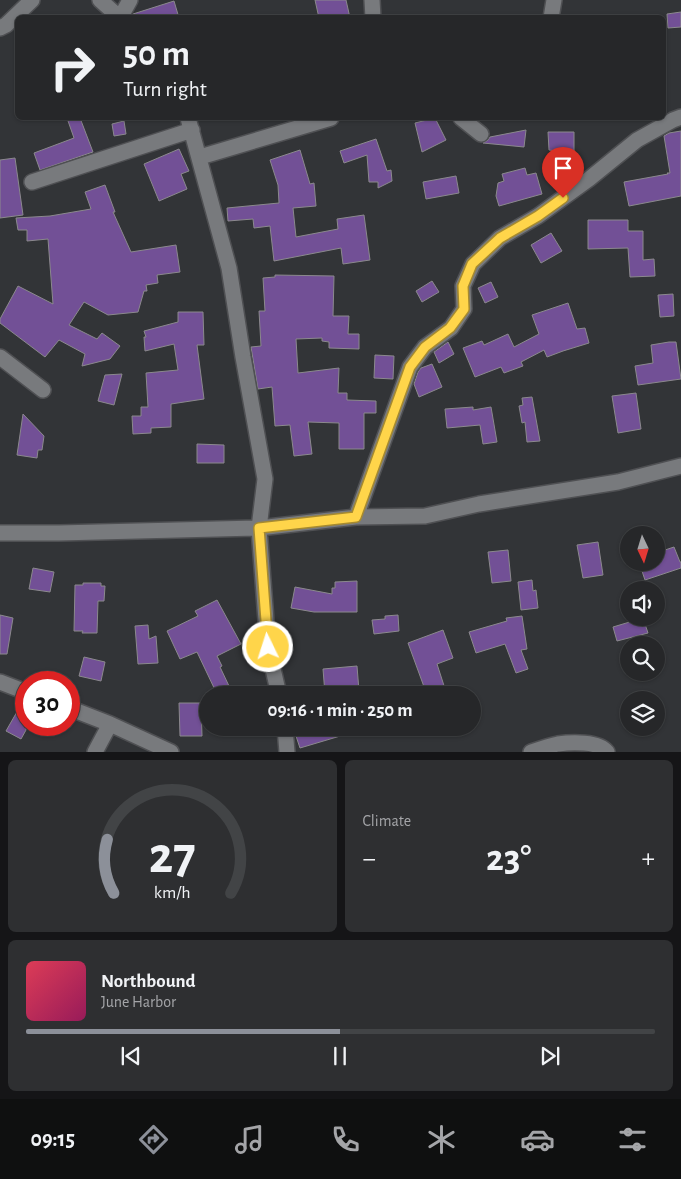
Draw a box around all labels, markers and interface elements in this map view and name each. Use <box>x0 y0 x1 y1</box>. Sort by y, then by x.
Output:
icon: right <box>40 35 105 100</box>
text: 50 m <box>123 37 190 72</box>
text: Turn right <box>123 78 207 100</box>
pin <box>542 147 584 198</box>
icon: arrive <box>549 154 577 182</box>
north arrow <box>620 526 665 571</box>
map controls <box>620 526 665 736</box>
button: sound <box>620 581 665 626</box>
position arrow <box>241 620 293 672</box>
button: search <box>620 636 665 681</box>
speed limit sign: 30 <box>15 671 80 736</box>
button: layers <box>620 691 665 736</box>
text: 09:16 · 1 min · 250 m <box>268 701 412 720</box>
text: Climate <box>363 813 411 829</box>
text: 27 <box>149 830 196 882</box>
text: 23° <box>486 840 531 878</box>
text: − <box>363 845 376 873</box>
text: + <box>642 845 655 873</box>
text: km/h <box>154 884 191 902</box>
text: Northbound <box>101 972 196 991</box>
text: June Harbor <box>101 994 176 1010</box>
icon: previous <box>117 1042 145 1070</box>
icon: pause <box>326 1042 354 1070</box>
icon: next <box>536 1042 564 1070</box>
icon: directions <box>136 1122 171 1157</box>
icon: music <box>232 1122 267 1157</box>
icon: phone <box>328 1122 363 1157</box>
icon: climate <box>424 1122 459 1157</box>
icon: car <box>520 1122 555 1157</box>
icon: filters <box>615 1122 650 1157</box>
text: 09:15 <box>30 1128 75 1150</box>

